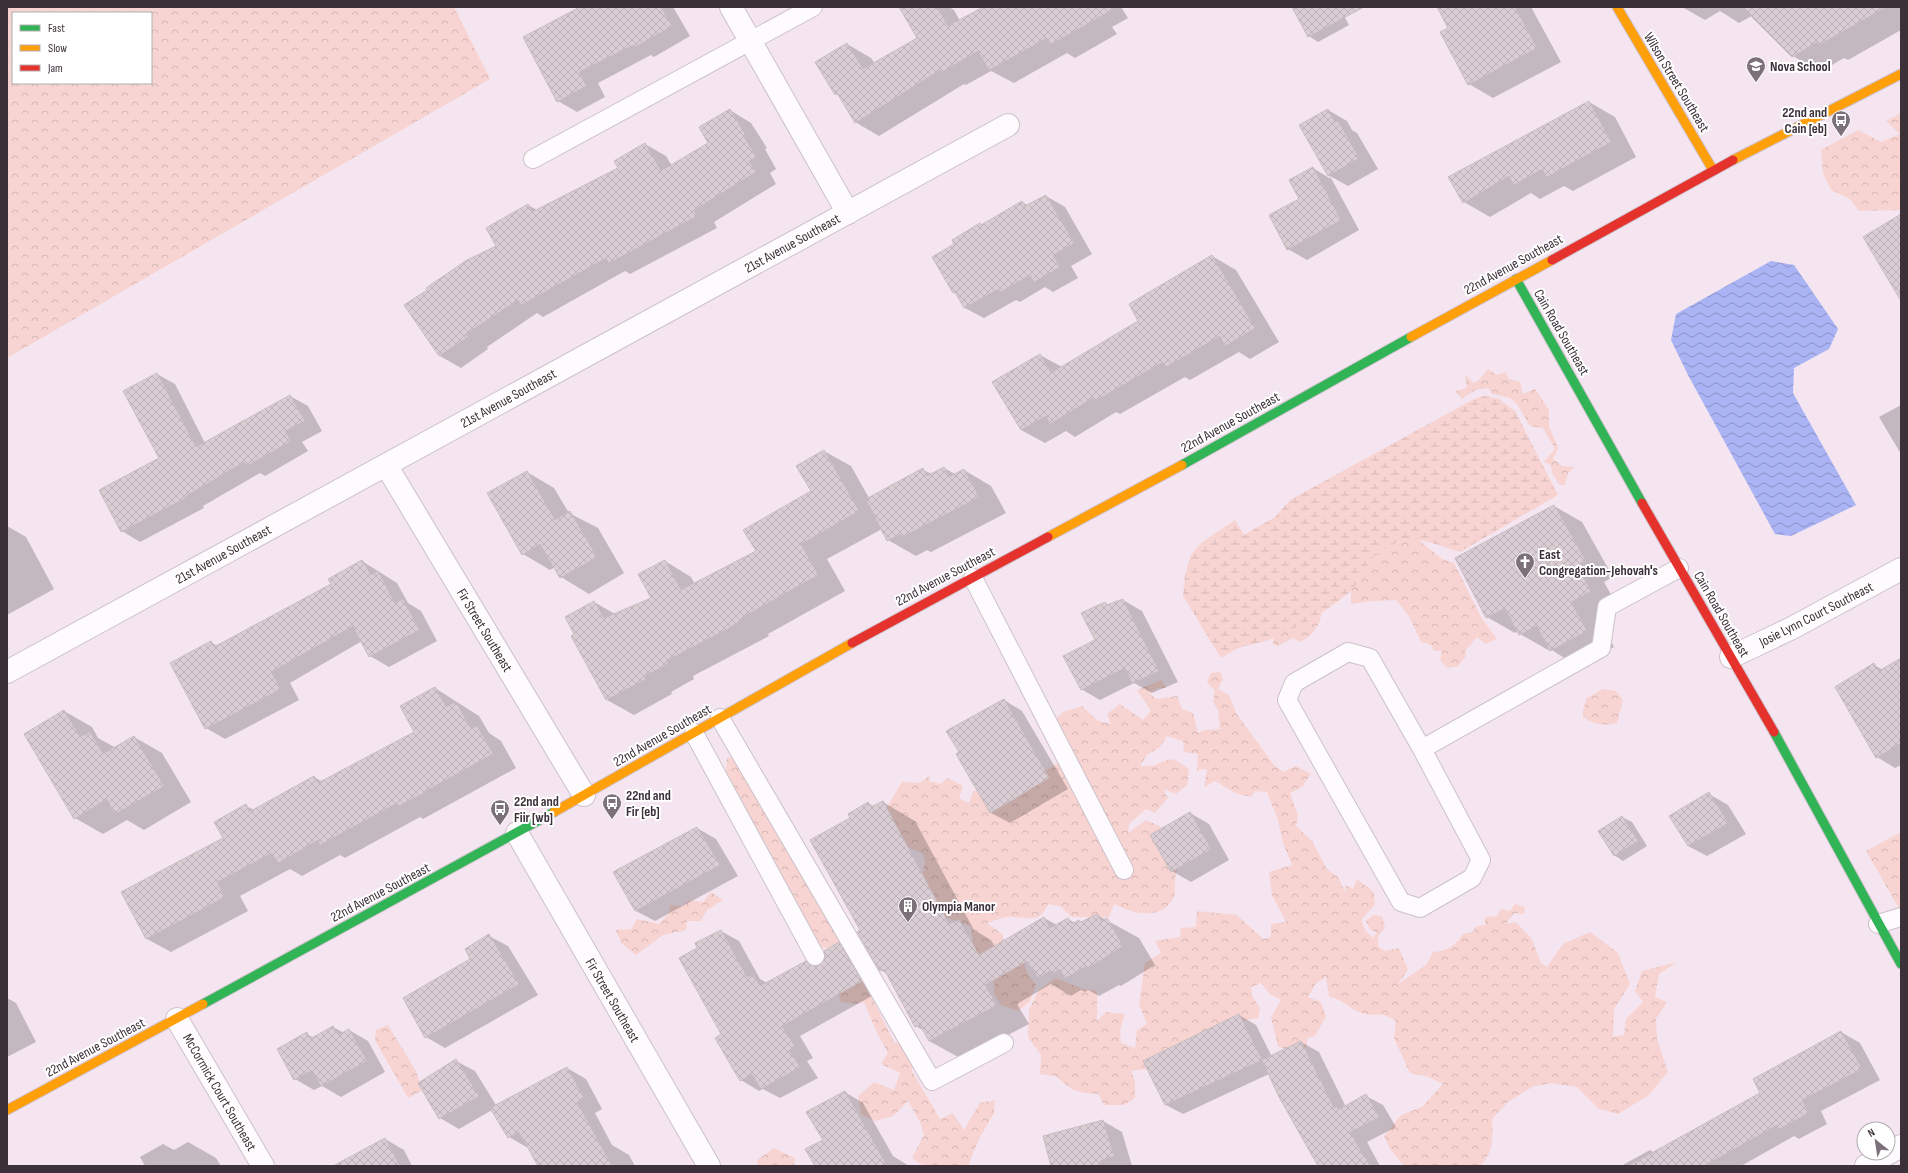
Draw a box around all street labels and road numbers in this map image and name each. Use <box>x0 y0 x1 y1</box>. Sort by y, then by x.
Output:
street label: Wilson Street Southeast <box>1640 29 1713 135</box>
street label: 21st Avenue Southeast <box>741 210 843 277</box>
street label: 22nd Avenue Southeast <box>1461 230 1566 299</box>
street label: Cain Road Southeast <box>1530 286 1593 378</box>
street label: 21st Avenue Southeast <box>457 365 559 432</box>
street label: 22nd Avenue Southeast <box>1178 388 1283 457</box>
street label: 21st Avenue Southeast <box>172 521 274 588</box>
street label: 22nd Avenue Southeast <box>893 543 998 610</box>
street label: Cain Road Southeast <box>1690 568 1753 660</box>
street label: Josie Lynn Court Southeast <box>1755 578 1876 651</box>
street label: Fir Street Southeast <box>453 585 516 675</box>
street label: 22nd Avenue Southeast <box>610 701 714 770</box>
street label: 22nd Avenue Southeast <box>328 859 433 926</box>
street label: Fir Street Southeast <box>582 955 644 1045</box>
street label: 22nd Avenue Southeast <box>43 1014 148 1081</box>
street label: McCormick Court Southeast <box>179 1031 260 1154</box>

